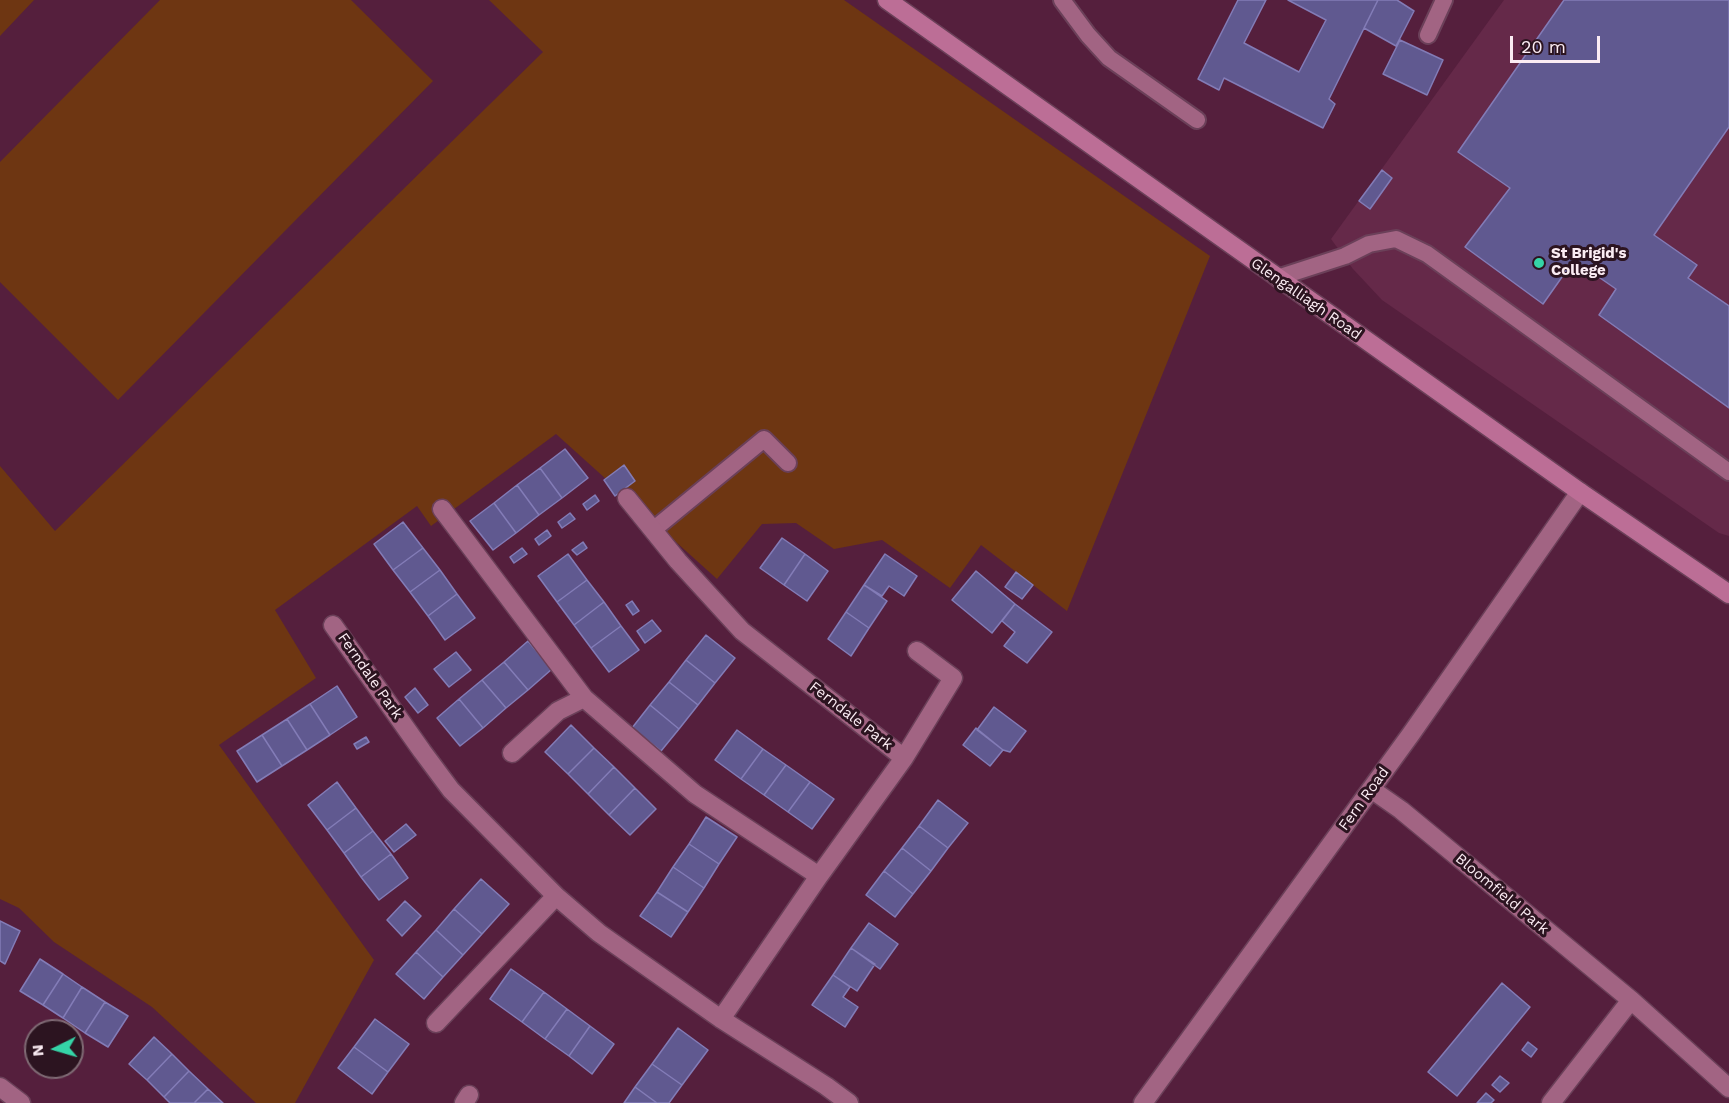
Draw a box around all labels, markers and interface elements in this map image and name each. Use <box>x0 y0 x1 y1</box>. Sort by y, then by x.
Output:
scale bar <box>1513 24 1603 62</box>
text: 20 m <box>1521 36 1566 57</box>
place label: St Brigid's College <box>1551 245 1626 280</box>
street label: Glengalliagh Road <box>1247 254 1365 344</box>
marker: St Brigid's College <box>1532 256 1546 270</box>
street label: Ferndale Park <box>334 630 406 722</box>
street label: Ferndale Park <box>806 678 896 754</box>
street label: Fern Road <box>1335 764 1393 834</box>
street label: Bloomfield Park <box>1452 850 1552 938</box>
north arrow <box>24 1019 84 1079</box>
text: N <box>28 1044 48 1057</box>

